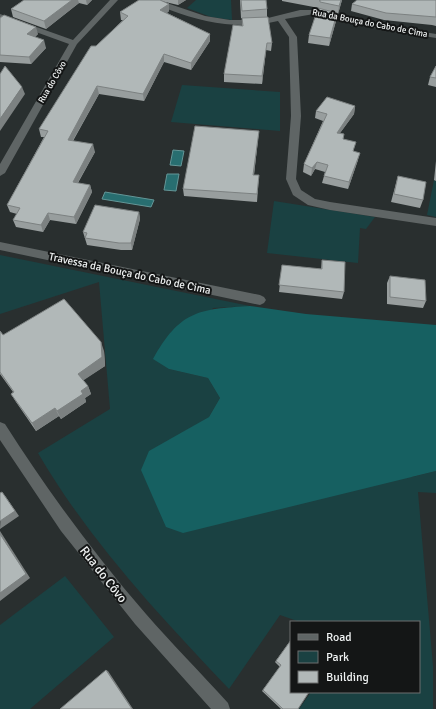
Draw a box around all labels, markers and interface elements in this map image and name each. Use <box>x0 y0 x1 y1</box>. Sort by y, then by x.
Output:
street label: Rua da Bouça do Cabo de Cima <box>311 7 429 40</box>
street label: Rua do Côvo <box>36 59 69 105</box>
street label: Travessa da Bouça do Cabo de Cima <box>48 250 213 297</box>
street label: Rua do Côvo <box>76 543 130 606</box>
legend <box>290 621 420 693</box>
text: Road <box>326 630 352 645</box>
text: Park <box>326 650 349 665</box>
text: Building <box>326 670 369 685</box>

